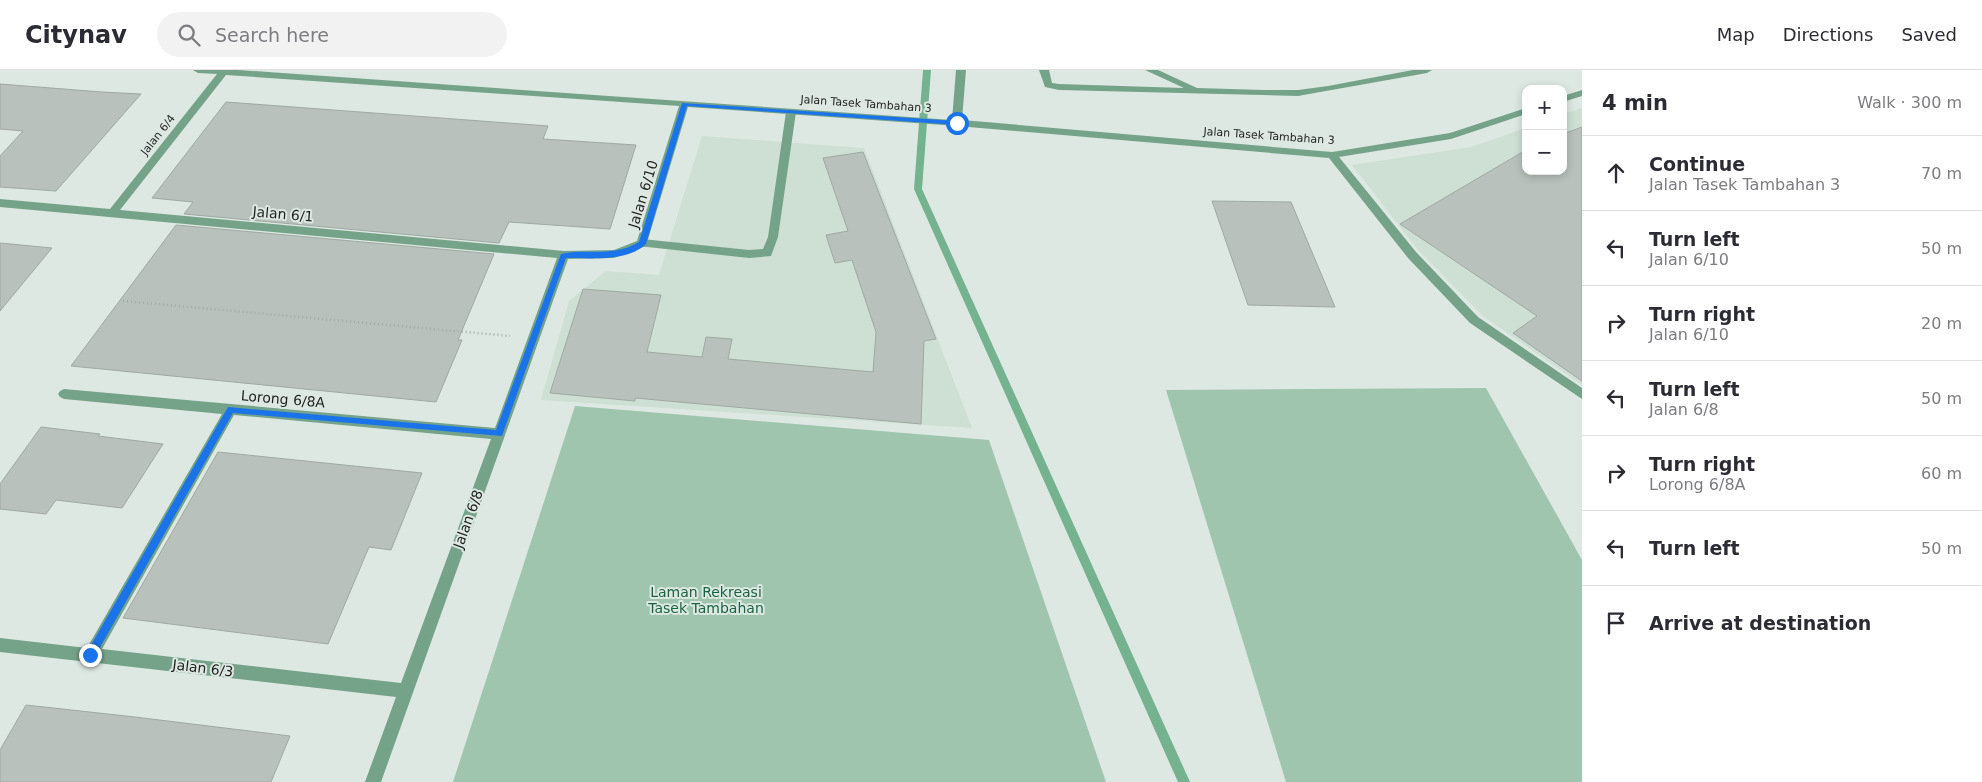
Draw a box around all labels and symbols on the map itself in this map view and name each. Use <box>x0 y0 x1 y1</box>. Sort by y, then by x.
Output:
street label: Jalan Tasek Tambahan 3 <box>799 93 932 115</box>
street label: Jalan 6/4 <box>138 112 178 159</box>
route start <box>946 112 969 135</box>
street label: Jalan Tasek Tambahan 3 <box>1202 125 1335 147</box>
street label: Jalan 6/10 <box>625 158 661 231</box>
street label: Jalan 6/1 <box>251 203 314 225</box>
street label: Lorong 6/8A <box>240 387 326 411</box>
street label: Jalan 6/8 <box>450 488 486 551</box>
park label: Laman Rekreasi Tasek Tambahan <box>647 584 764 616</box>
route end <box>79 644 102 667</box>
street label: Jalan 6/3 <box>171 656 234 680</box>

